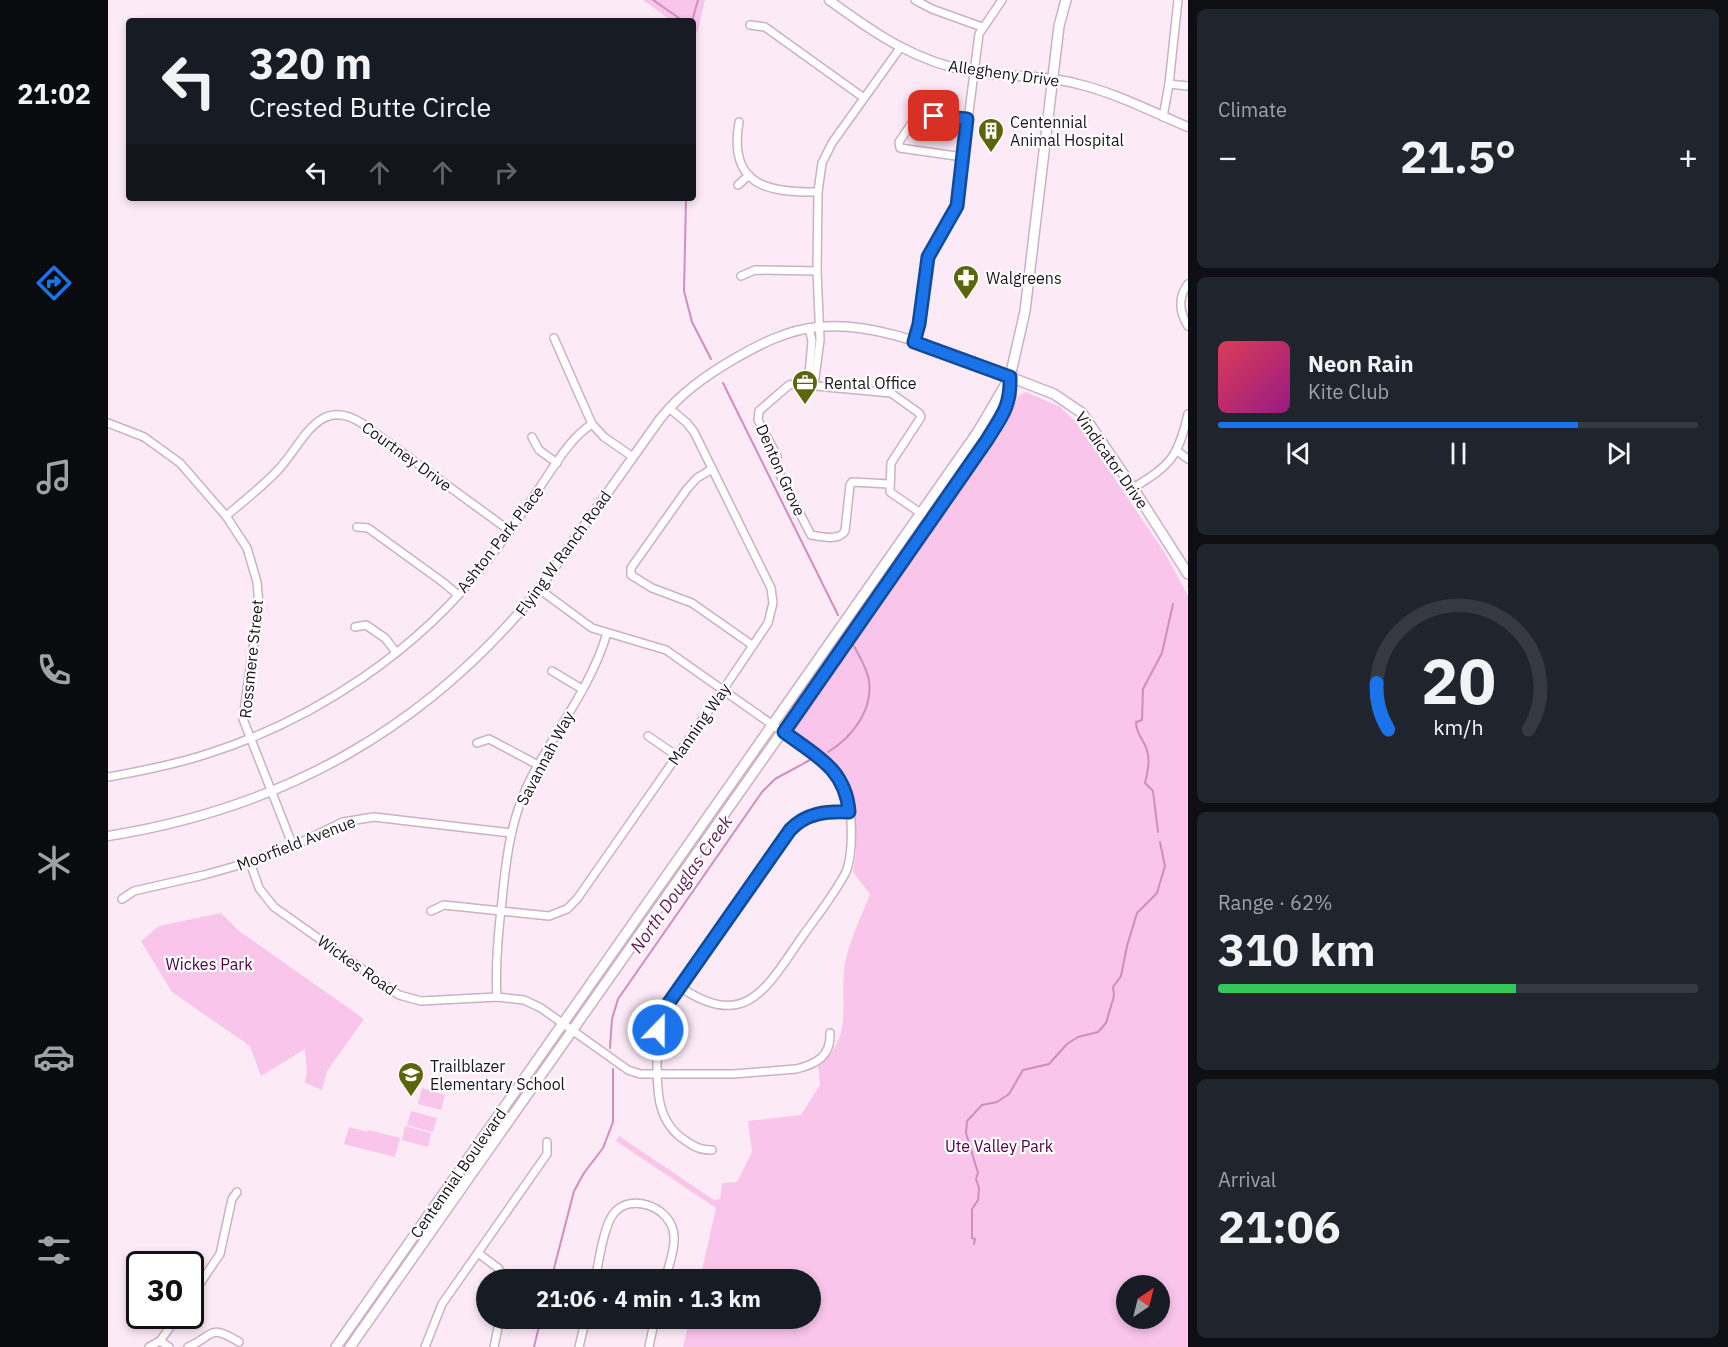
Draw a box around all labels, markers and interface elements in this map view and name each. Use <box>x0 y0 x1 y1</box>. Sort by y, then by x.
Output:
text: 320 m <box>249 36 372 91</box>
icon: left <box>150 42 228 120</box>
street label: Allegheny Drive <box>947 55 1061 91</box>
text: 21:02 <box>17 76 91 111</box>
text: Crested Butte Circle <box>249 89 491 124</box>
pin <box>908 90 959 141</box>
text: Climate <box>1218 96 1287 123</box>
icon: arrive <box>917 99 950 132</box>
place label: Centennial Animal Hospital <box>1010 112 1124 150</box>
building icon: Centennial Animal Hospital <box>976 116 1006 154</box>
text: 21.5° <box>1400 127 1516 185</box>
text: − <box>1218 135 1238 178</box>
text: + <box>1678 135 1698 178</box>
icon: left <box>300 156 333 189</box>
icon: ahead <box>363 156 396 189</box>
icon: ahead <box>426 156 459 189</box>
icon: right <box>489 156 522 189</box>
icon: directions <box>33 262 75 304</box>
pharmacy icon: Walgreens <box>951 263 981 301</box>
place label: Walgreens <box>986 268 1062 288</box>
text: Neon Rain <box>1308 349 1414 378</box>
office icon: Rental Office <box>790 368 820 406</box>
place label: Rental Office <box>824 373 917 393</box>
text: Kite Club <box>1308 378 1389 405</box>
street label: Vindicator Drive <box>1071 408 1153 513</box>
street label: Courtney Drive <box>358 417 456 495</box>
street label: Denton Grove <box>752 421 810 519</box>
icon: previous <box>1282 437 1315 470</box>
icon: pause <box>1442 437 1475 470</box>
icon: next <box>1602 437 1635 470</box>
icon: music <box>33 456 75 498</box>
street label: Ashton Park Place <box>452 481 548 596</box>
street label: Flying W Ranch Road <box>511 486 615 620</box>
street label: Rossmere Street <box>235 599 267 719</box>
text: 20 <box>1421 641 1495 722</box>
icon: phone <box>33 649 75 691</box>
street label: Manning Way <box>663 679 735 769</box>
street label: Savannah Way <box>512 707 578 809</box>
text: km/h <box>1433 714 1483 742</box>
water label: North Douglas Creek <box>625 810 738 957</box>
street label: Moorfield Avenue <box>234 811 358 875</box>
icon: climate <box>33 842 75 884</box>
text: Range · 62% <box>1218 889 1333 916</box>
text: 310 km <box>1218 920 1376 978</box>
street label: Wickes Road <box>314 931 400 999</box>
park label: Wickes Park <box>165 954 253 974</box>
position arrow <box>626 998 690 1062</box>
icon: car <box>33 1036 75 1078</box>
place label: Trailblazer Elementary School <box>430 1056 565 1094</box>
school or university icon: Trailblazer Elementary School <box>396 1060 426 1098</box>
street label: Centennial Boulevard <box>406 1104 510 1242</box>
park label: Ute Valley Park <box>945 1136 1054 1156</box>
text: Arrival <box>1218 1166 1276 1193</box>
text: 21:06 <box>1218 1197 1341 1255</box>
icon: filters <box>33 1229 75 1271</box>
speed limit sign: 30 <box>126 1251 204 1329</box>
north arrow <box>1116 1275 1170 1329</box>
map controls <box>1116 1275 1170 1329</box>
text: 21:06 · 4 min · 1.3 km <box>536 1284 761 1313</box>

